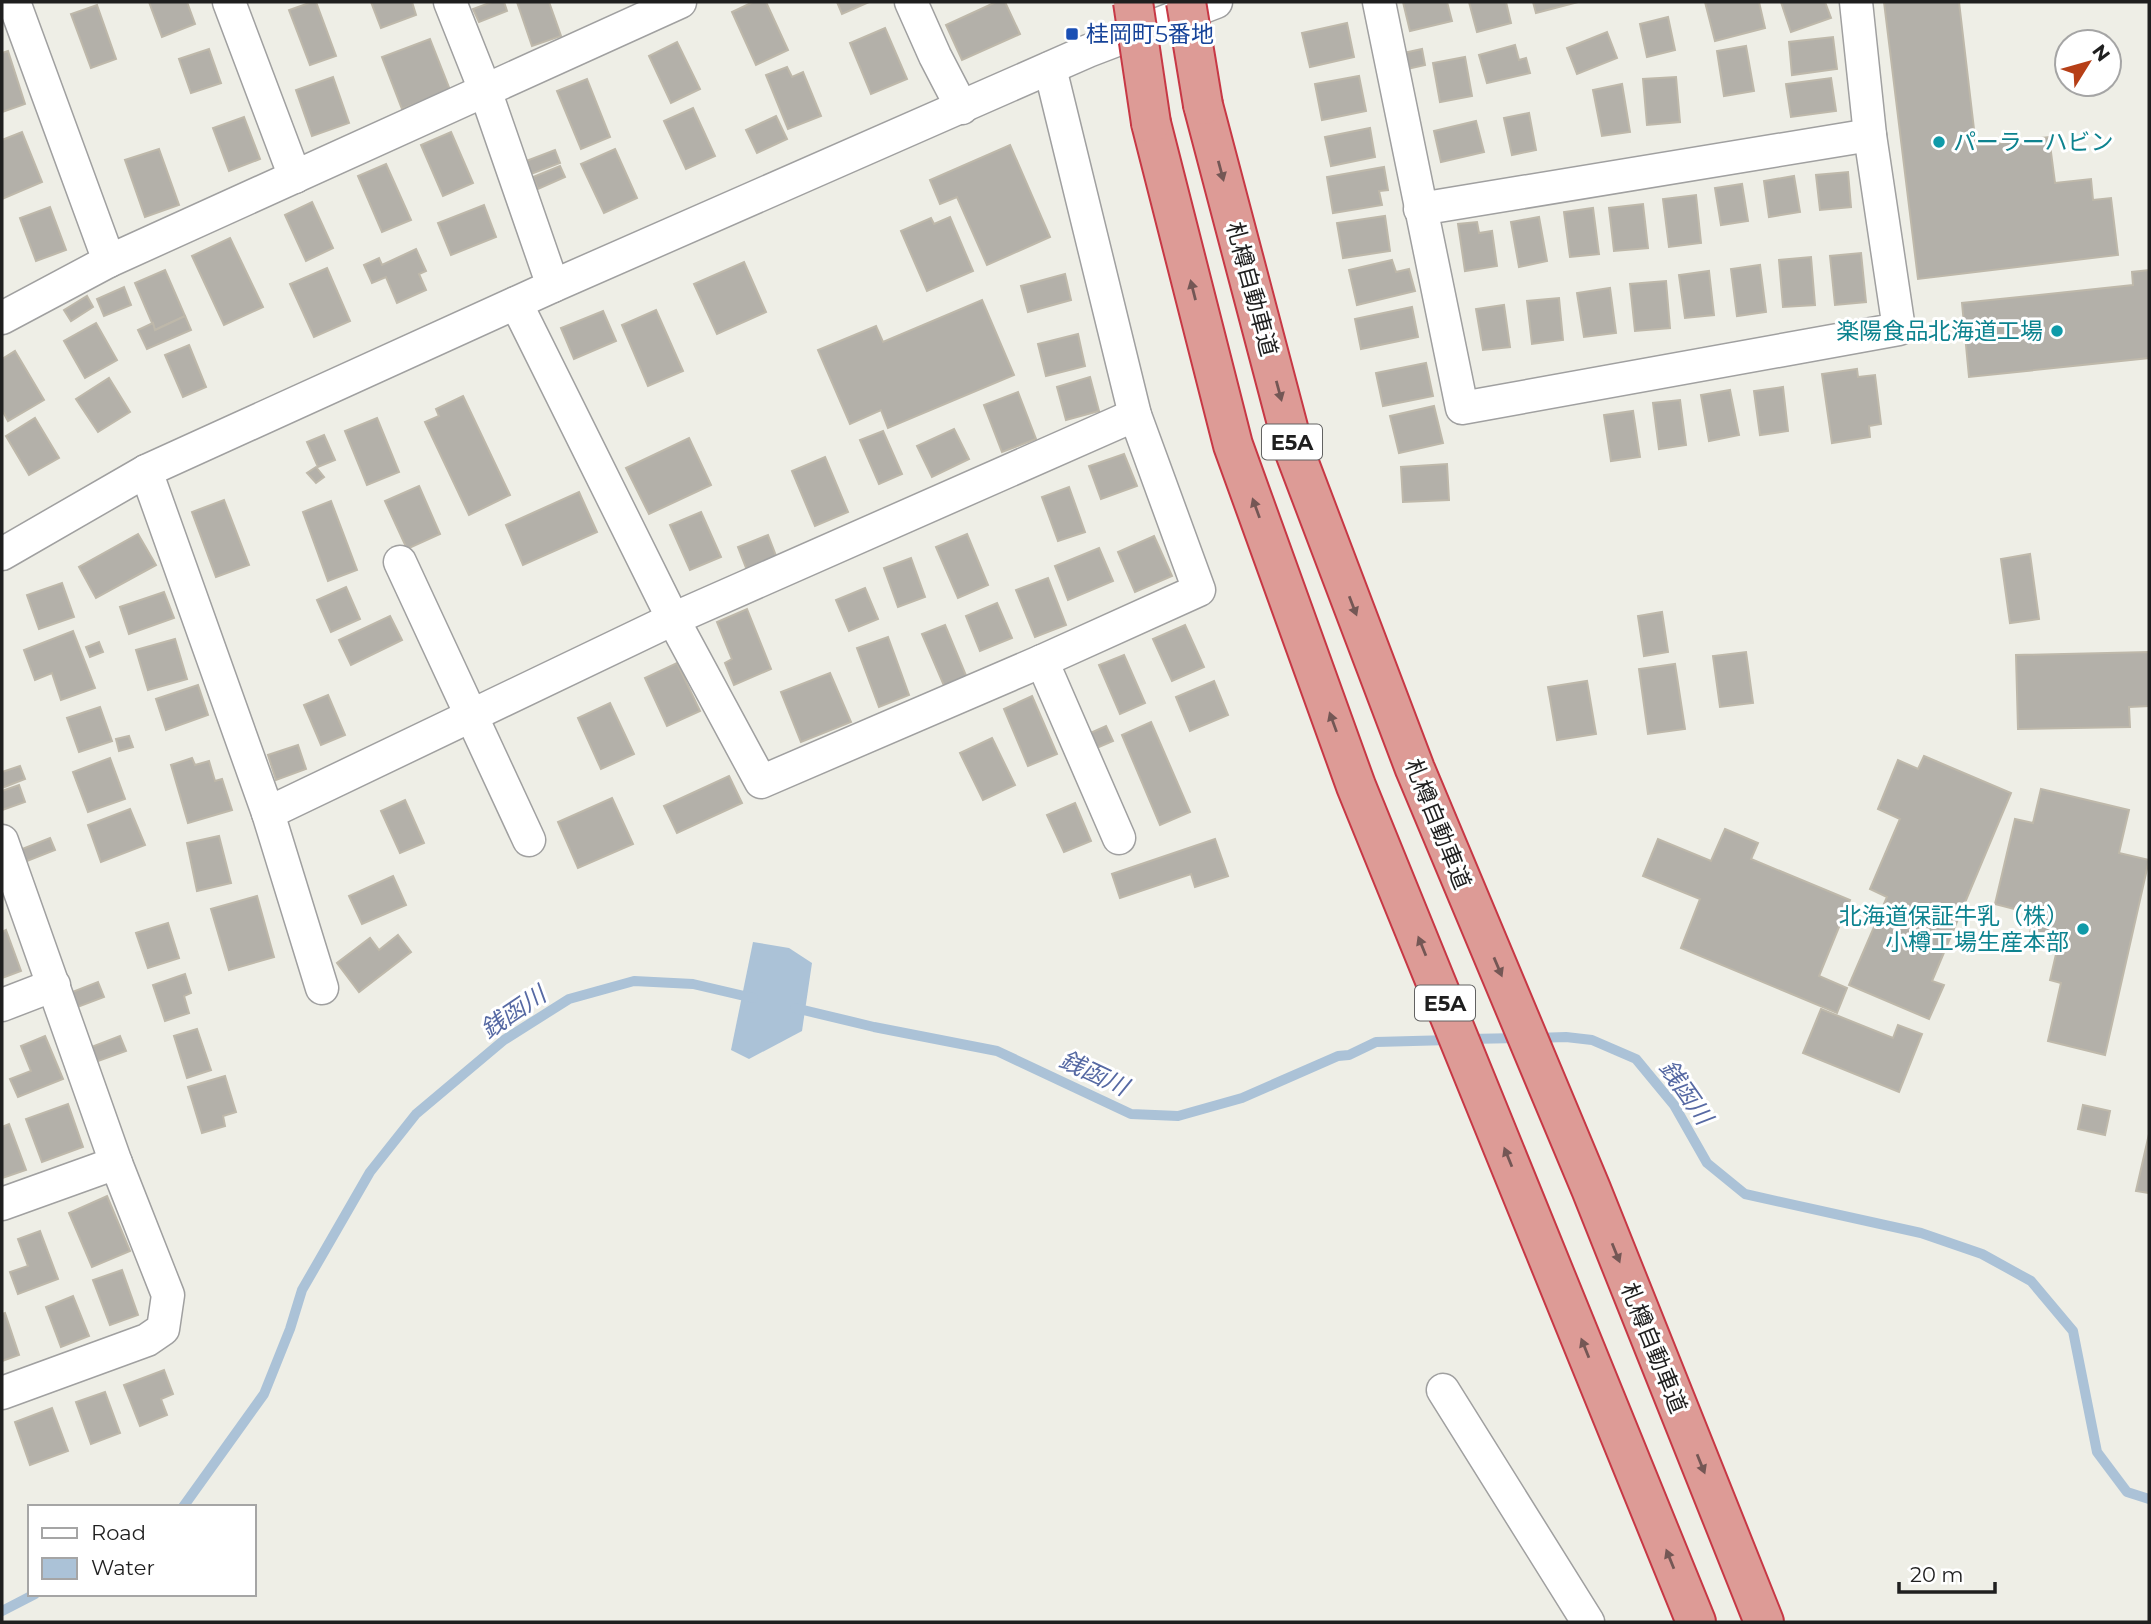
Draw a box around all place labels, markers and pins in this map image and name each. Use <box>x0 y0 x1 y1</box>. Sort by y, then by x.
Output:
place label: 桂岡町5番地 <box>1086 20 1214 48</box>
marker: 桂岡町5番地 <box>1064 26 1080 42</box>
place label: パーラーハビン <box>1953 128 2114 156</box>
marker: パーラーハビン <box>1931 134 1947 150</box>
place label: 楽陽食品北海道工場 <box>1836 317 2043 345</box>
marker: 楽陽食品北海道工場 <box>2049 323 2065 339</box>
place label: 北海道保証牛乳（株） 小樽工場生産本部 <box>1839 902 2069 956</box>
marker: 北海道保証牛乳（株） 小樽工場生産本部 <box>2075 921 2091 937</box>

